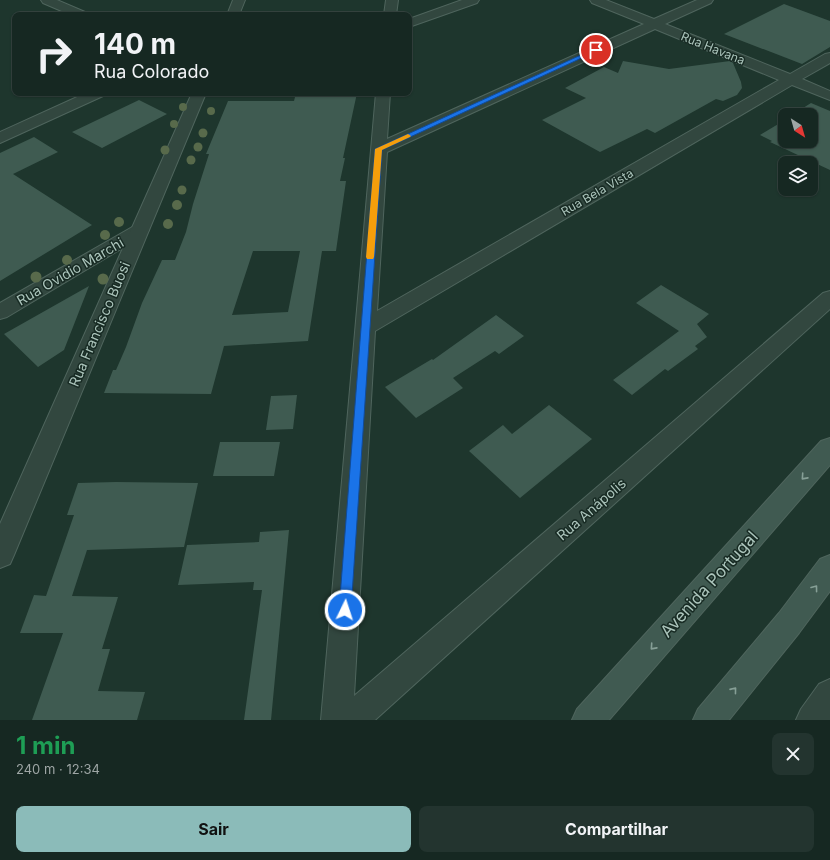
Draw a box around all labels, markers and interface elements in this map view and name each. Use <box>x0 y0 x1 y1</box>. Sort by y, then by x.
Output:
text: 140 m <box>94 27 176 61</box>
icon: right <box>28 28 80 80</box>
street label: Rua Havana <box>679 28 747 68</box>
pin <box>579 33 613 67</box>
icon: arrive <box>585 39 607 61</box>
text: Rua Colorado <box>94 61 209 82</box>
north arrow <box>778 108 818 148</box>
map controls <box>778 108 818 196</box>
button: layers <box>778 156 818 196</box>
street label: Rua Bela Vista <box>558 165 636 219</box>
street label: Rua Ovidio Marchi <box>14 233 126 309</box>
street label: Rua Francisco Buosi <box>65 259 133 389</box>
one-way arrow <box>801 472 809 480</box>
street label: Rua Anápolis <box>553 474 629 544</box>
street label: Avenida Portugal <box>656 527 762 641</box>
one-way arrow <box>810 586 817 593</box>
position arrow <box>324 589 366 631</box>
one-way arrow <box>650 643 657 650</box>
one-way arrow <box>729 687 736 694</box>
text: 1 min <box>16 731 75 760</box>
button: close <box>772 733 814 775</box>
text: 240 m · 12:34 <box>16 761 100 777</box>
button: Sair <box>16 806 411 852</box>
button: Compartilhar <box>419 806 814 852</box>

